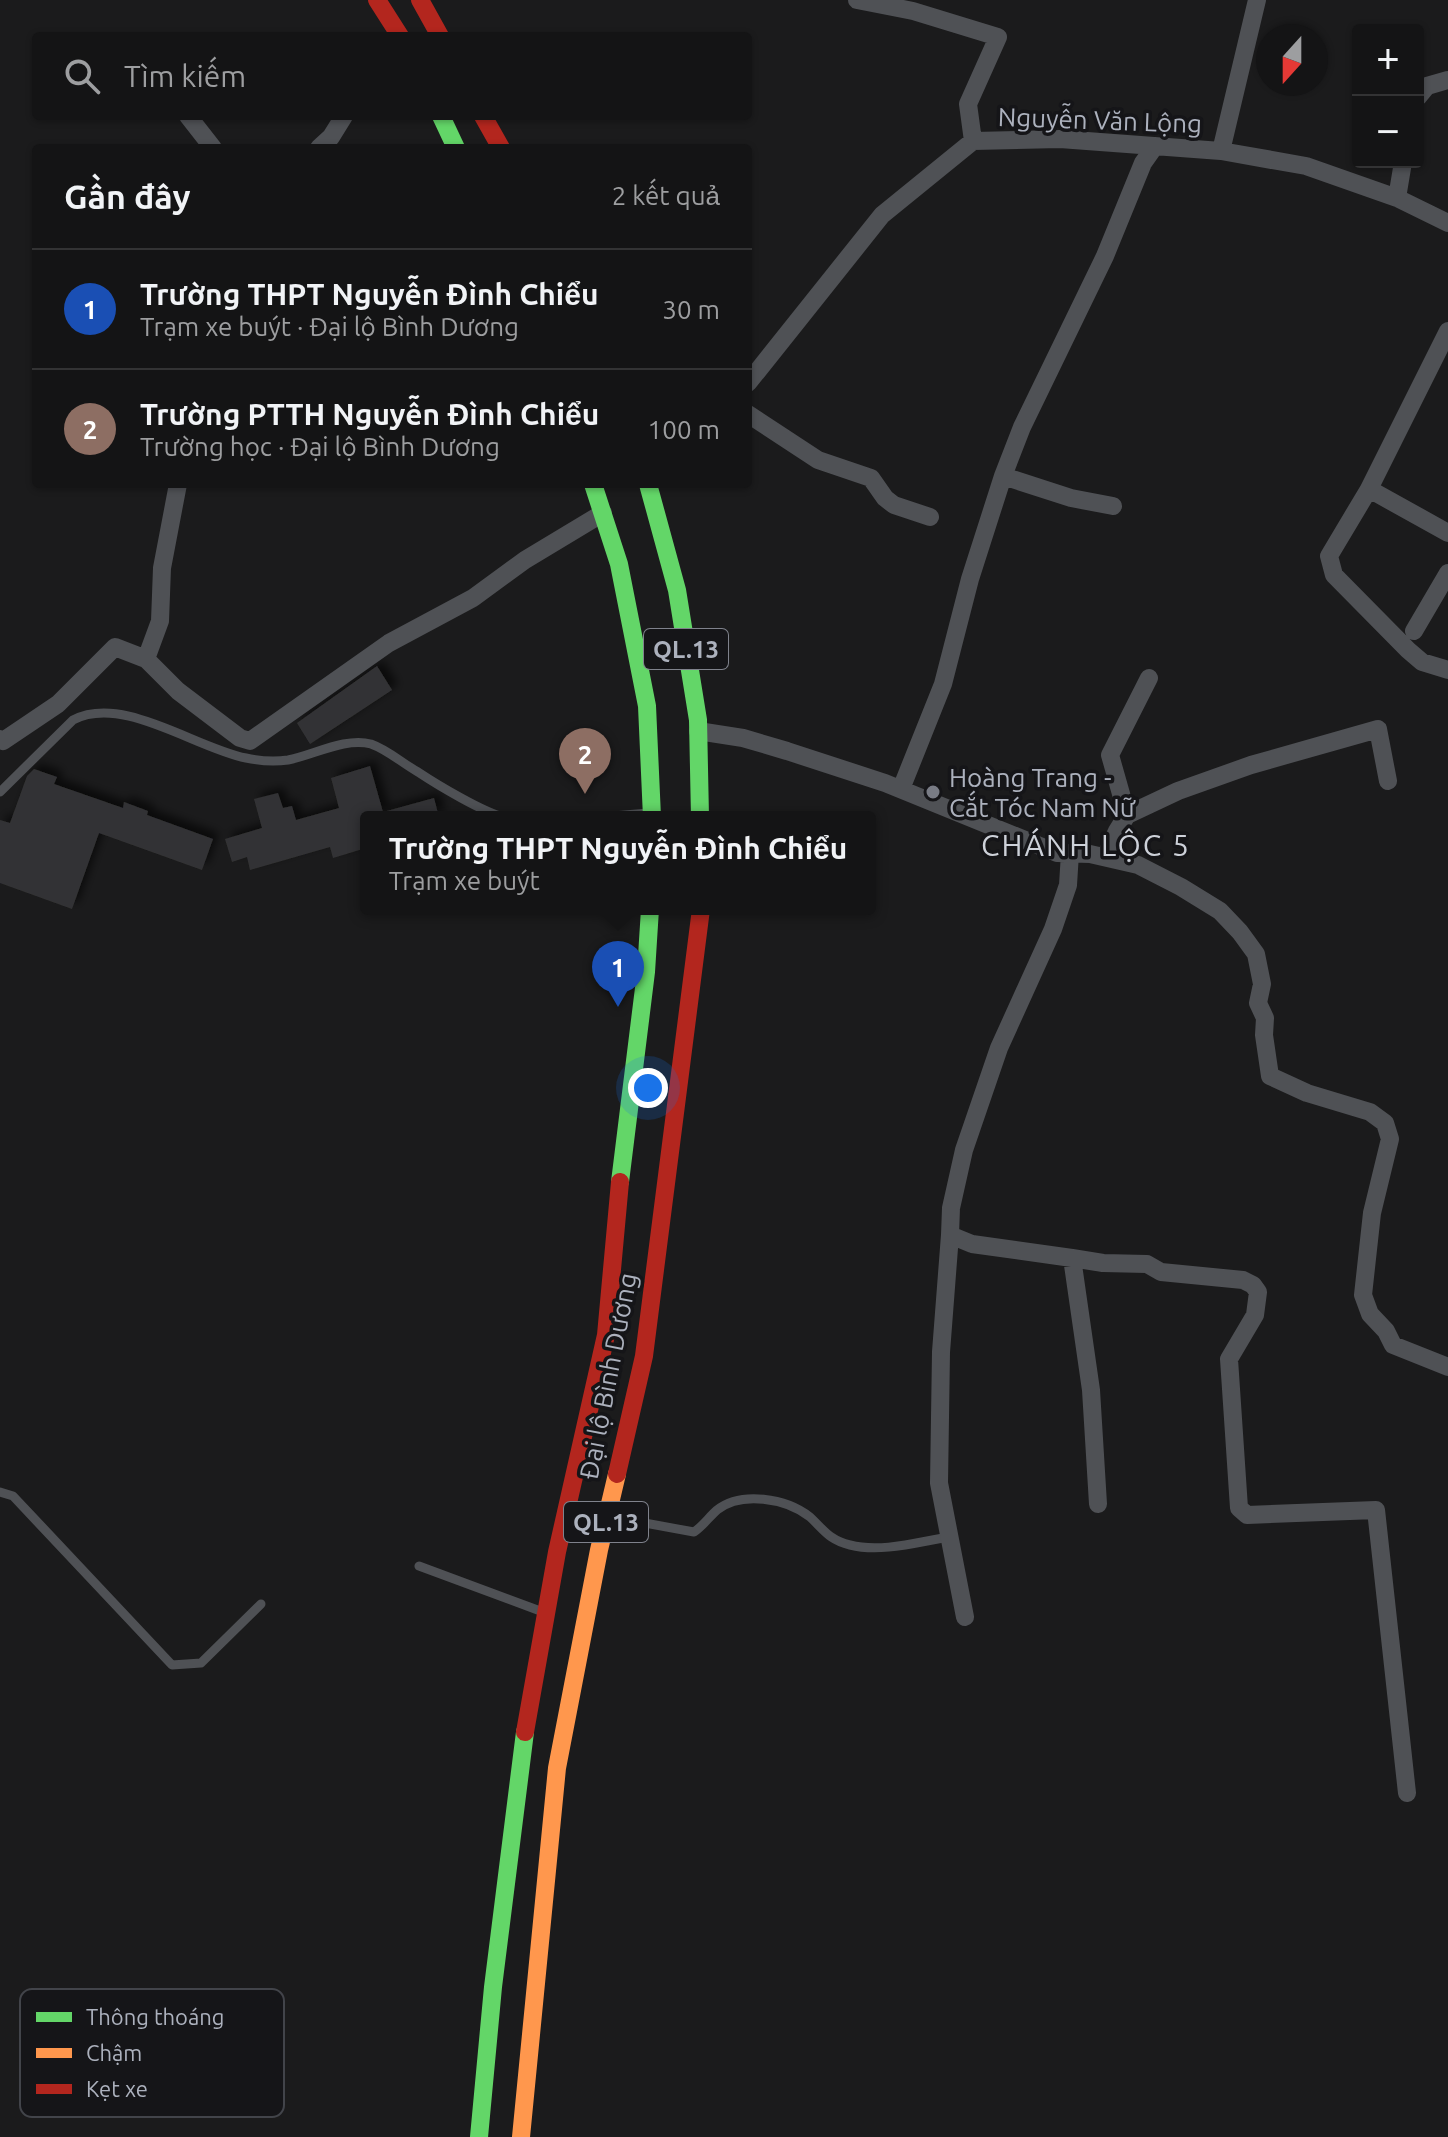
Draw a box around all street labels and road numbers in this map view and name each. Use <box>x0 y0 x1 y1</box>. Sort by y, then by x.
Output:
street label: Nguyễn Văn Lộng <box>997 100 1203 138</box>
road number: QL.13 <box>644 629 728 669</box>
street label: Đại lộ Bình Dương <box>574 1270 642 1482</box>
road number: QL.13 <box>564 1502 648 1542</box>

